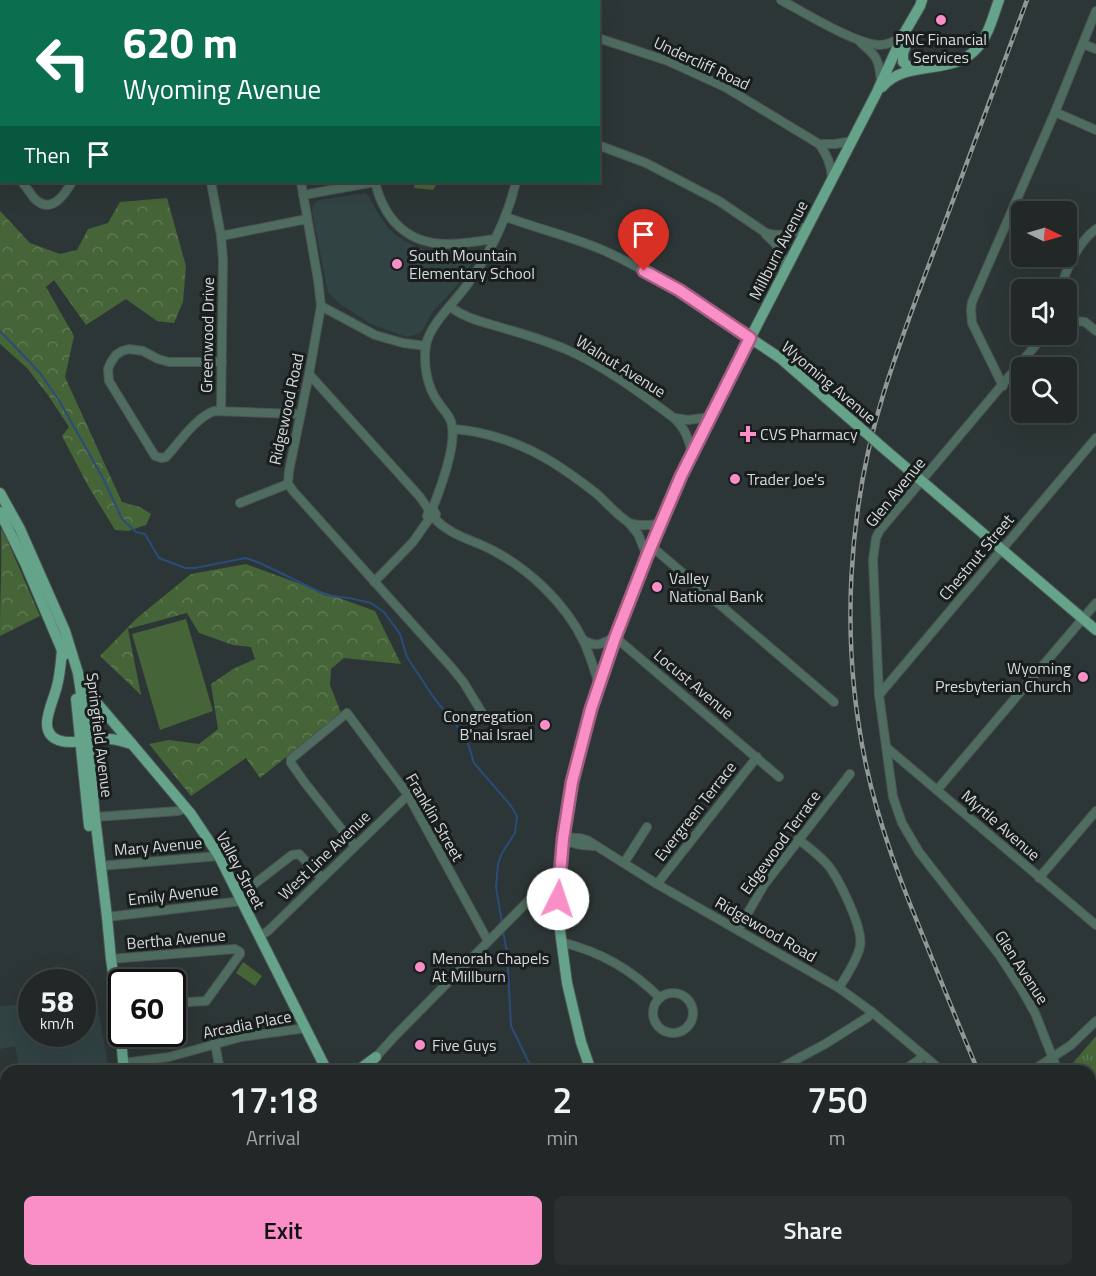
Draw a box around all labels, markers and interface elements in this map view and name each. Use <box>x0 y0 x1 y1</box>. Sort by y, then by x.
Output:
text: 620 m <box>123 10 238 74</box>
marker: PNC Financial Services <box>934 13 948 27</box>
icon: left <box>24 24 102 102</box>
place label: PNC Financial Services <box>895 27 987 69</box>
street label: Undercliff Road <box>650 30 754 96</box>
text: Wyoming Avenue <box>123 68 321 109</box>
text: Then <box>24 138 70 172</box>
icon: arrive <box>82 138 115 171</box>
street label: Millburn Avenue <box>743 196 813 304</box>
north arrow <box>1011 201 1077 267</box>
map controls <box>1011 201 1077 423</box>
pin <box>618 209 669 271</box>
icon: arrive <box>627 218 660 251</box>
place label: South Mountain Elementary School <box>409 243 535 285</box>
marker: South Mountain Elementary School <box>390 257 404 271</box>
street label: Greenwood Drive <box>194 277 220 393</box>
button: sound <box>1011 279 1077 345</box>
street label: Walnut Avenue <box>571 329 671 403</box>
street label: Wyoming Avenue <box>776 335 882 429</box>
street label: Ridgewood Road <box>262 351 310 467</box>
button: search <box>1011 357 1077 423</box>
place label: CVS Pharmacy <box>760 422 858 446</box>
marker: CVS Pharmacy <box>741 427 755 441</box>
street label: Glen Avenue <box>859 452 931 532</box>
place label: Trader Joe's <box>747 467 825 491</box>
marker: Trader Joe's <box>728 472 742 486</box>
street label: Chestnut Street <box>933 508 1019 605</box>
place label: Valley National Bank <box>669 566 764 608</box>
marker: Valley National Bank <box>650 580 664 594</box>
street label: Locust Avenue <box>649 643 739 725</box>
place label: Wyoming Presbyterian Church <box>935 656 1071 698</box>
marker: Wyoming Presbyterian Church <box>1076 670 1090 684</box>
street label: Springfield Avenue <box>80 671 120 799</box>
place label: Congregation B'nai Israel <box>443 704 533 746</box>
marker: Congregation B'nai Israel <box>538 718 552 732</box>
street label: Evergreen Terrace <box>648 756 742 866</box>
street label: Franklin Street <box>400 768 470 866</box>
street label: Myrtle Avenue <box>956 784 1046 866</box>
street label: Edgewood Terrace <box>734 785 826 899</box>
street label: West Line Avenue <box>273 805 375 905</box>
street label: Valley Street <box>211 827 272 913</box>
street label: Mary Avenue <box>113 830 203 862</box>
position arrow <box>526 867 590 931</box>
street label: Emily Avenue <box>127 877 219 911</box>
street label: Ridgewood Road <box>711 890 821 968</box>
street label: Bertha Avenue <box>126 923 226 955</box>
street label: Glen Avenue <box>989 925 1055 1009</box>
place label: Menorah Chapels At Millburn <box>432 946 549 988</box>
marker: Menorah Chapels At Millburn <box>413 960 427 974</box>
speed limit sign: 60 <box>108 969 186 1047</box>
text: 58 <box>40 978 74 1024</box>
street label: Arcadia Place <box>201 1004 293 1044</box>
text: km/h <box>40 1012 74 1035</box>
place label: Five Guys <box>432 1033 496 1057</box>
marker: Five Guys <box>413 1038 427 1052</box>
text: 17:18 <box>229 1072 318 1127</box>
text: 2 <box>552 1072 572 1127</box>
text: 750 <box>807 1072 867 1127</box>
text: Arrival <box>246 1122 300 1153</box>
text: min <box>546 1122 578 1153</box>
text: m <box>829 1122 845 1153</box>
button: Exit <box>24 1196 542 1265</box>
button: Share <box>554 1196 1072 1265</box>

